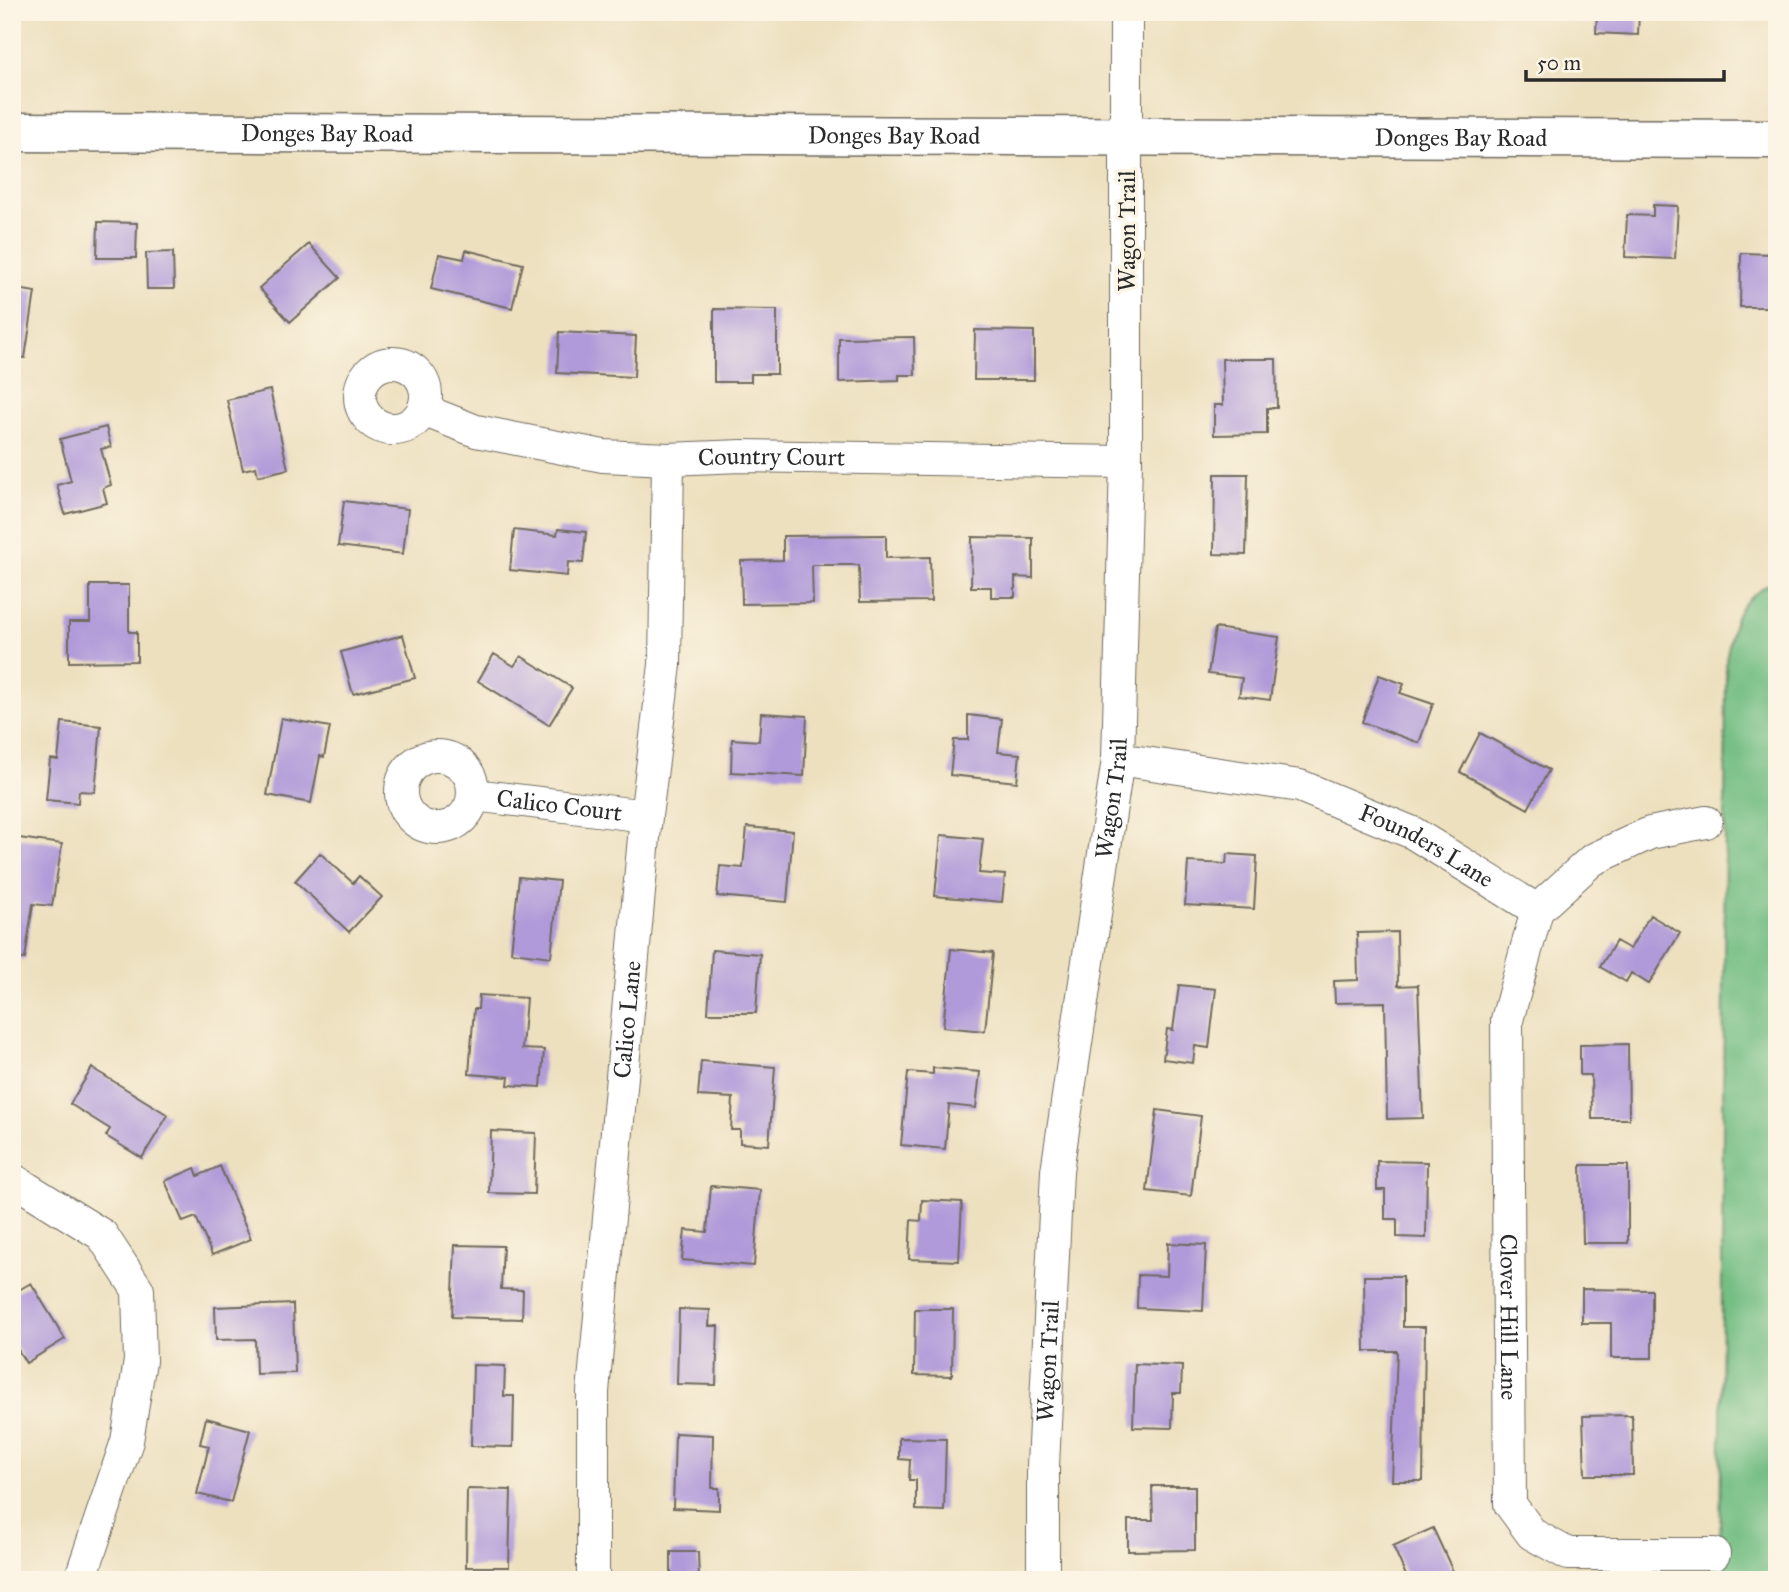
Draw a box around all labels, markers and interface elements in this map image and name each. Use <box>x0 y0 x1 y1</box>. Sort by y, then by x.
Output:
scale bar <box>1526 38 1724 82</box>
text: 50 m <box>1537 50 1582 76</box>
street label: Donges Bay Road <box>241 118 413 149</box>
street label: Donges Bay Road <box>808 120 980 151</box>
street label: Donges Bay Road <box>1375 122 1547 153</box>
street label: Wagon Trail <box>1112 170 1142 292</box>
street label: Country Court <box>697 441 846 473</box>
street label: Wagon Trail <box>1088 737 1134 861</box>
street label: Calico Court <box>495 783 624 828</box>
street label: Founders Lane <box>1355 797 1499 894</box>
street label: Calico Lane <box>607 959 648 1080</box>
street label: Clover Hill Lane <box>1493 1234 1524 1400</box>
street label: Wagon Trail <box>1030 1299 1066 1423</box>

